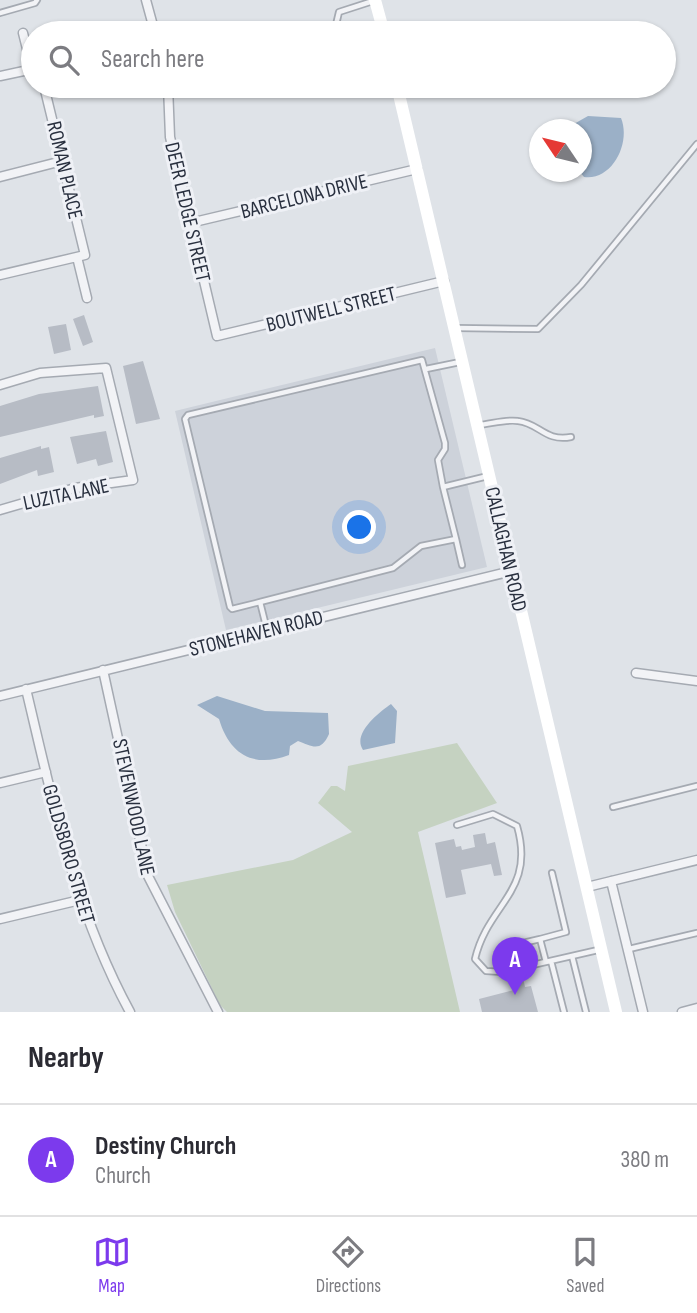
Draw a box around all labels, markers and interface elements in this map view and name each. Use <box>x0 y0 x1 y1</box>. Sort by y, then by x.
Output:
search box <box>21 21 676 98</box>
icon: search <box>45 41 83 79</box>
text: Search here <box>101 44 204 75</box>
street label: ROMAN PLACE <box>41 119 88 222</box>
north arrow <box>529 119 592 182</box>
street label: DEER LEDGE STREET <box>159 140 216 285</box>
street label: BARCELONA DRIVE <box>238 169 370 224</box>
street label: BOUTWELL STREET <box>264 281 399 338</box>
street label: LUZITA LANE <box>21 473 111 516</box>
street label: CALLAGHAN ROAD <box>479 484 532 614</box>
your location <box>342 510 376 544</box>
street label: STONEHAVEN ROAD <box>187 605 326 662</box>
street label: STEVENWOOD LANE <box>107 736 160 878</box>
street label: GOLDSBORO STREET <box>37 782 100 927</box>
pin: A <box>492 937 538 995</box>
text: Nearby <box>28 1040 104 1076</box>
text: Destiny Church <box>95 1131 236 1162</box>
text: A <box>46 1146 56 1174</box>
text: 380 m <box>621 1146 669 1174</box>
text: Church <box>95 1162 151 1190</box>
tab: Map <box>93 1233 131 1298</box>
tab: Directions <box>316 1233 381 1298</box>
tab: Saved <box>566 1233 604 1298</box>

